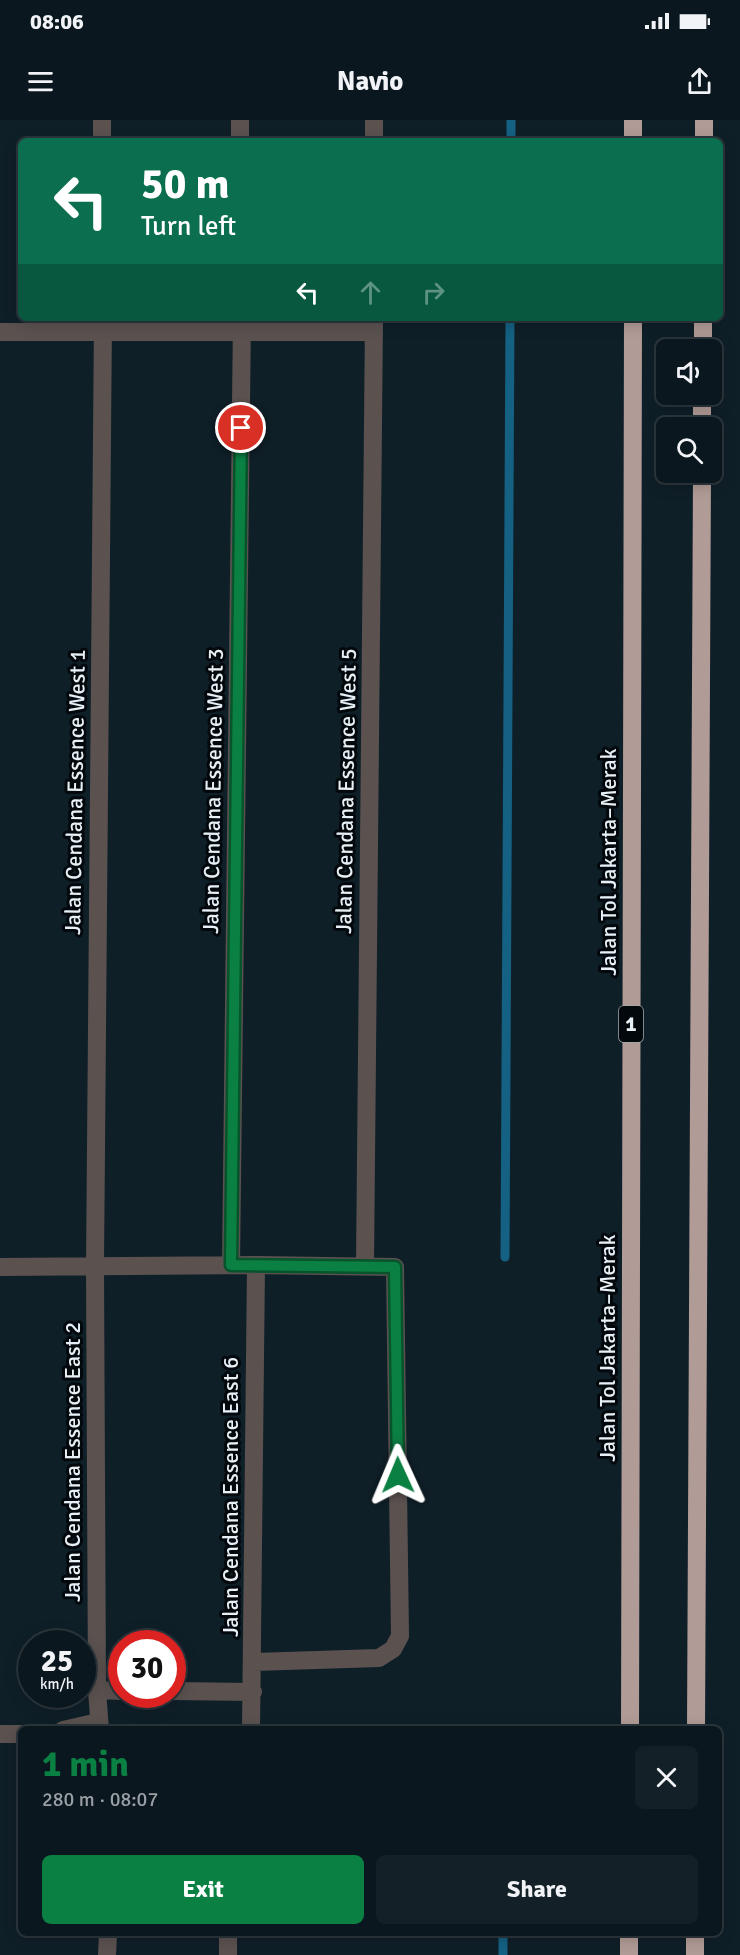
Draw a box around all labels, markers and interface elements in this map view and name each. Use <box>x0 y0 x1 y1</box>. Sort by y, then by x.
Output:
text: 08:06 <box>30 8 84 35</box>
icon: menu <box>24 65 57 98</box>
text: Navio <box>337 65 403 98</box>
icon: share <box>683 65 716 98</box>
text: 50 m <box>141 159 230 210</box>
icon: left <box>42 162 120 240</box>
text: Turn left <box>141 210 236 243</box>
icon: left <box>291 276 324 309</box>
icon: ahead <box>354 276 387 309</box>
icon: right <box>417 276 450 309</box>
map controls <box>656 339 722 483</box>
button: sound <box>656 339 722 405</box>
pin <box>215 402 266 453</box>
icon: arrive <box>224 411 257 444</box>
button: search <box>656 417 722 483</box>
street label: Jalan Cendana Essence West 3 <box>197 648 229 934</box>
street label: Jalan Cendana Essence West 5 <box>330 648 362 934</box>
street label: Jalan Cendana Essence West 1 <box>59 649 91 935</box>
street label: Jalan Tol Jakarta–Merak <box>595 748 622 976</box>
road number: 1 <box>619 1006 643 1042</box>
street label: Jalan Tol Jakarta–Merak <box>594 1234 621 1462</box>
street label: Jalan Cendana Essence East 2 <box>59 1322 86 1602</box>
street label: Jalan Cendana Essence East 6 <box>217 1357 244 1637</box>
position arrow <box>366 1443 430 1507</box>
speed limit sign: 30 <box>108 1630 186 1708</box>
text: 25 <box>41 1643 73 1680</box>
text: km/h <box>40 1675 74 1693</box>
text: 1 min <box>42 1742 129 1787</box>
button: close <box>635 1746 698 1809</box>
text: 280 m · 08:07 <box>42 1787 158 1812</box>
button: Exit <box>42 1855 364 1924</box>
button: Share <box>376 1855 698 1924</box>

